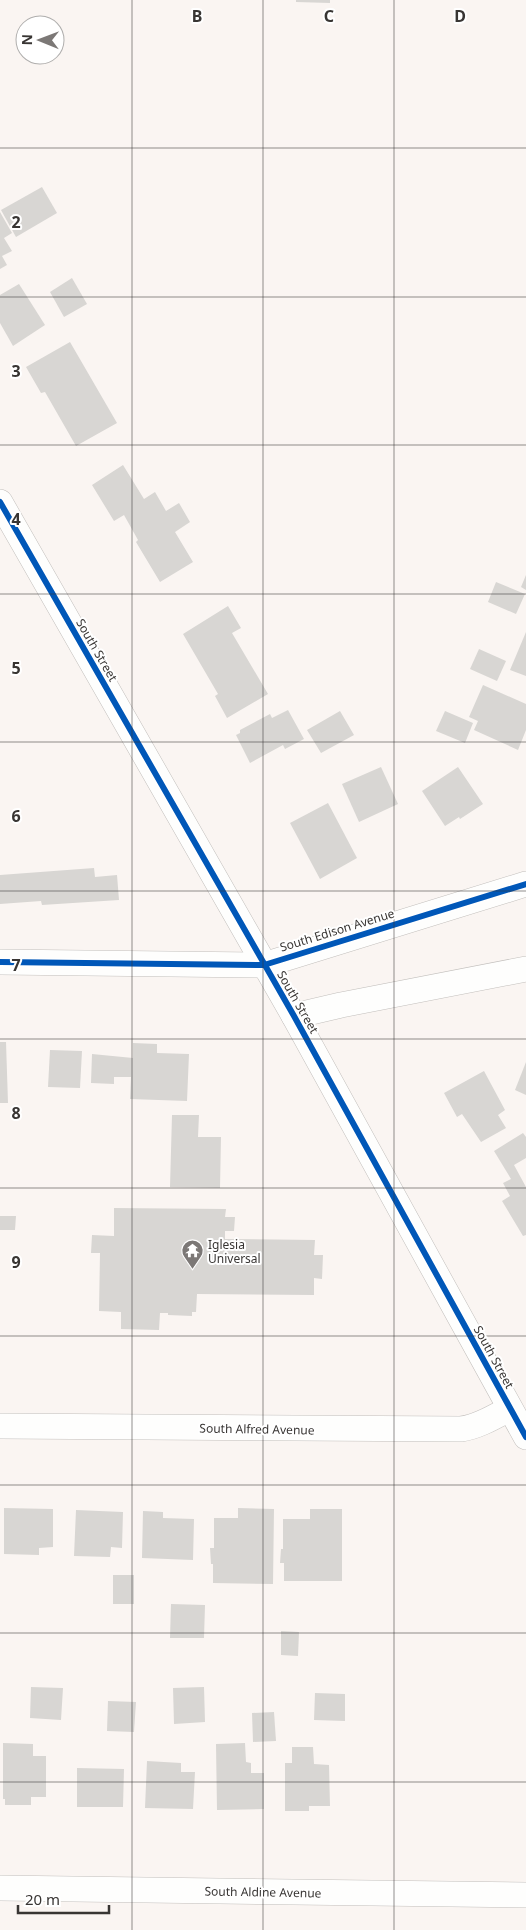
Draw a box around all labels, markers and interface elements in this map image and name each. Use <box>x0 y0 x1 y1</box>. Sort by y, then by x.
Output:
text: B <box>192 5 202 27</box>
text: C <box>324 5 334 27</box>
text: D <box>454 5 466 27</box>
north arrow <box>15 15 65 65</box>
text: N <box>17 34 36 46</box>
text: 2 <box>11 211 21 233</box>
text: 3 <box>11 360 21 382</box>
text: 4 <box>11 508 21 530</box>
street label: South Street <box>72 616 122 685</box>
text: 5 <box>11 657 21 679</box>
text: 6 <box>11 805 21 827</box>
street label: South Edison Avenue <box>278 904 397 956</box>
text: 7 <box>11 954 21 976</box>
street label: South Street <box>273 968 323 1037</box>
text: 8 <box>11 1102 21 1124</box>
place label: Iglesia Universal <box>208 1236 261 1267</box>
temple icon: Iglesia Universal <box>180 1239 204 1270</box>
text: 9 <box>11 1251 21 1273</box>
street label: South Street <box>470 1322 519 1392</box>
street label: South Alfred Avenue <box>199 1419 315 1439</box>
scale bar <box>18 1882 109 1914</box>
street label: South Aldine Avenue <box>204 1882 322 1902</box>
text: 20 m <box>25 1889 60 1909</box>

